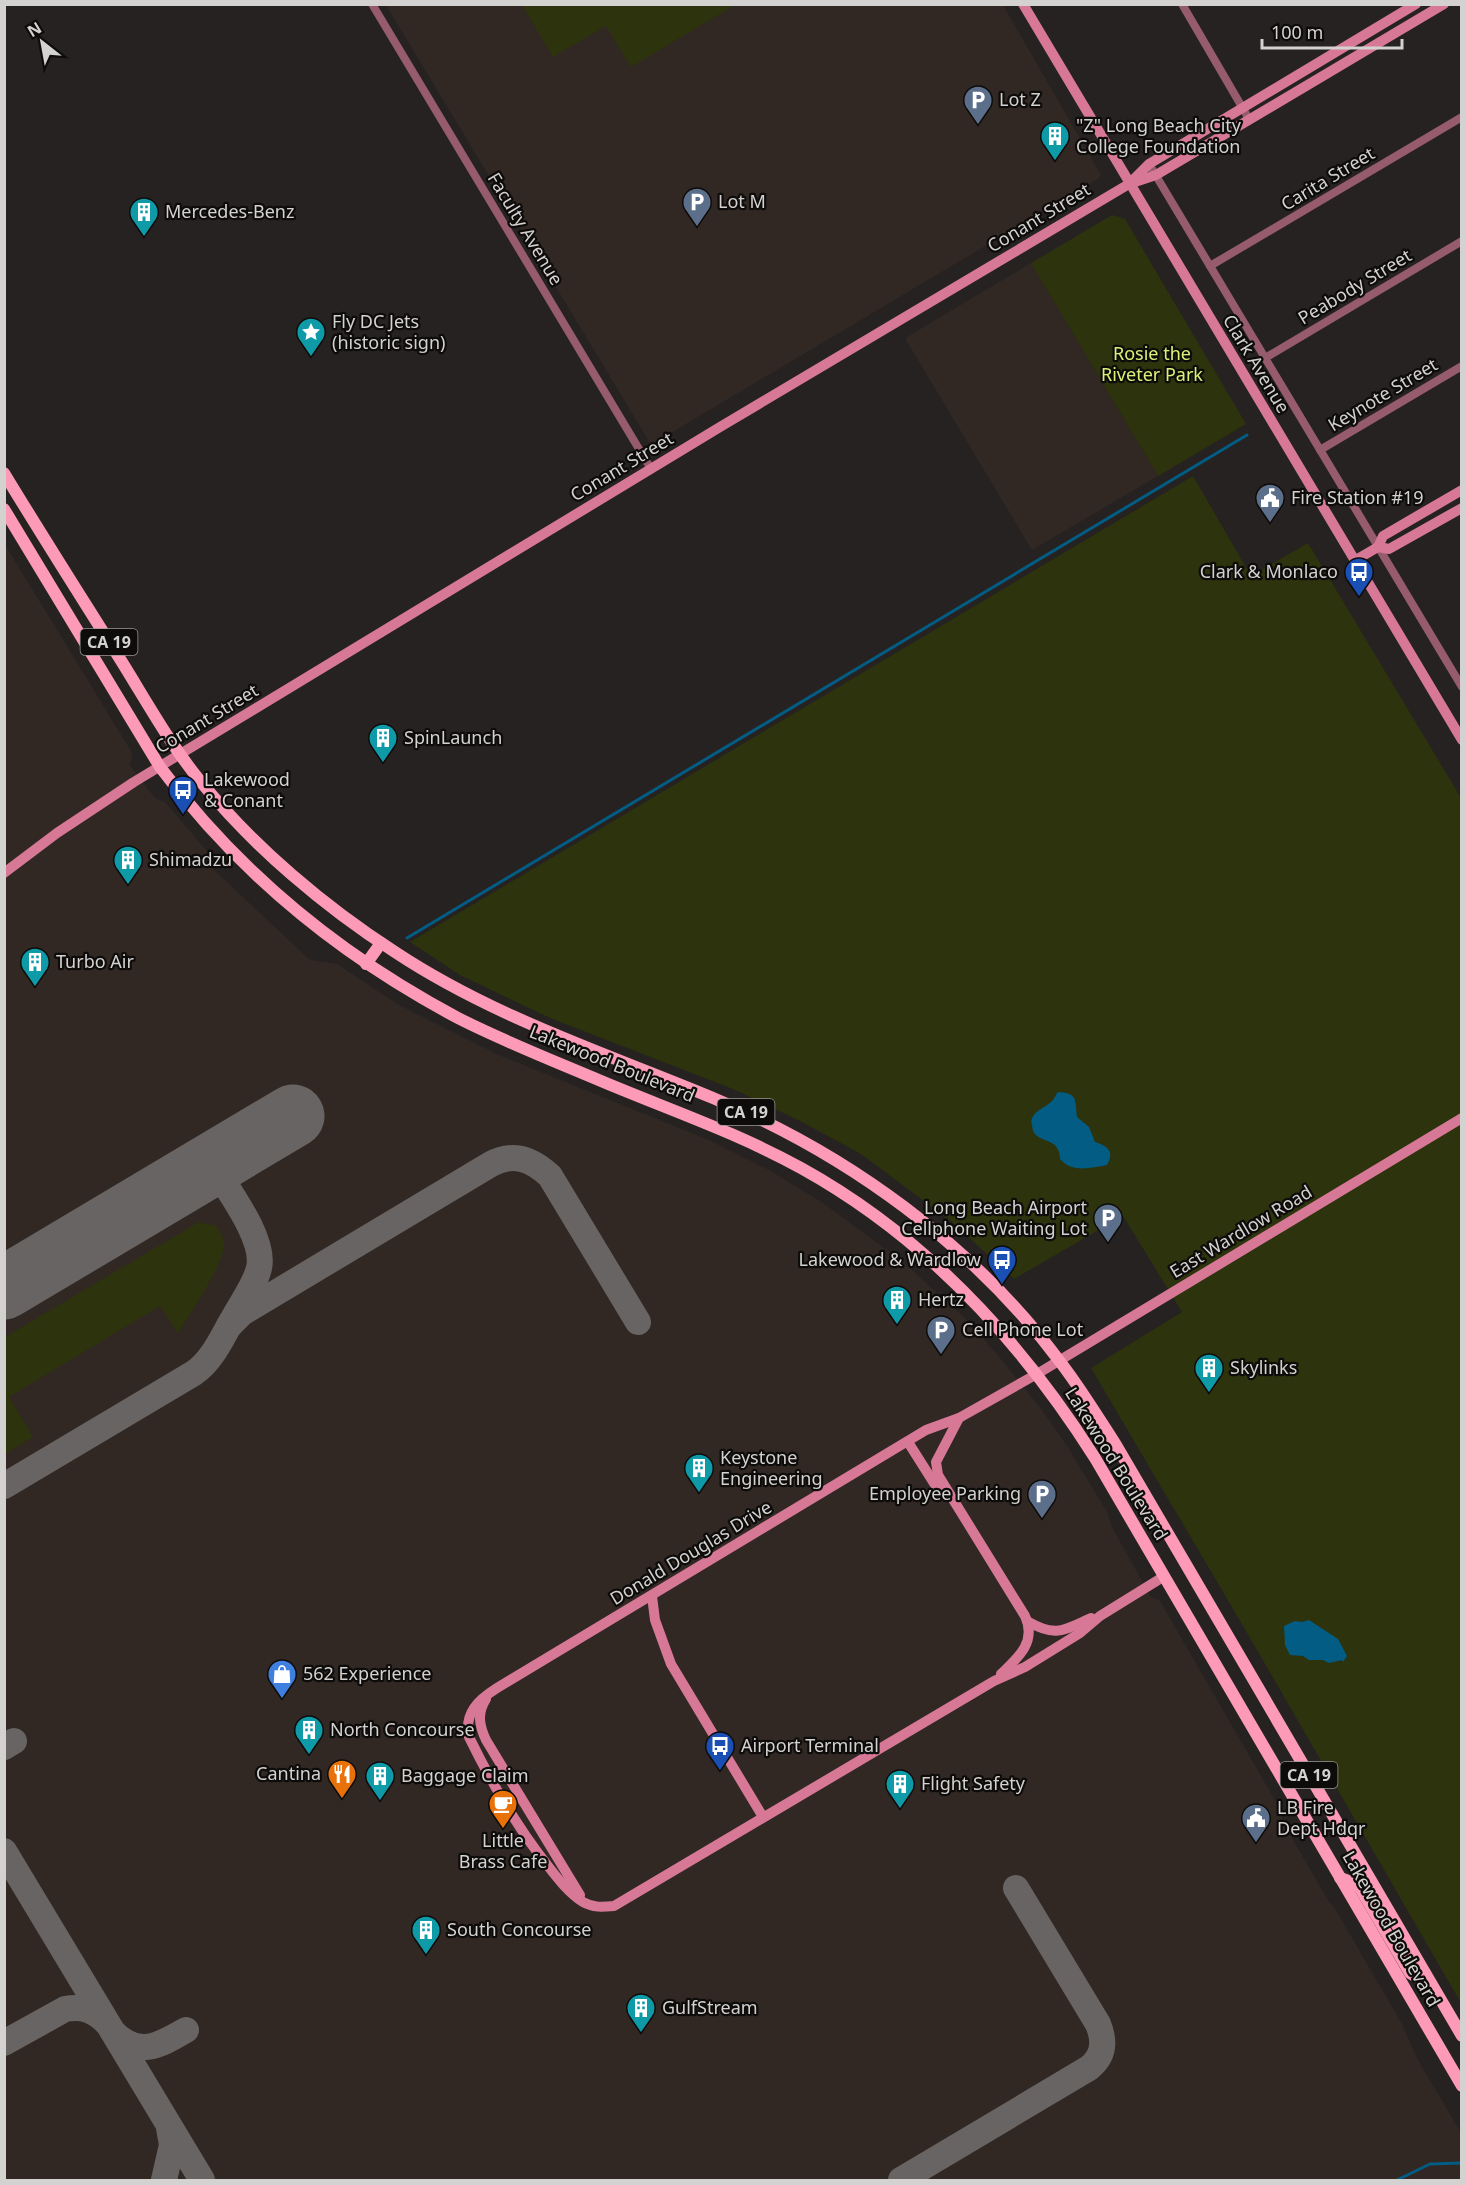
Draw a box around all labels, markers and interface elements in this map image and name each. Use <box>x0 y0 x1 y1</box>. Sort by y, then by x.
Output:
north arrow <box>12 12 72 72</box>
scale bar <box>1262 12 1402 50</box>
text: N <box>23 16 46 42</box>
text: 100 m <box>1271 20 1323 44</box>
parking icon: Lot Z <box>962 84 994 126</box>
place label: Lot Z <box>999 87 1041 111</box>
place label: "Z" Long Beach City College Foundation <box>1076 113 1242 158</box>
building icon: "Z" Long Beach City College Foundation <box>1039 120 1071 162</box>
street label: Carita Street <box>1276 141 1379 215</box>
street label: Faculty Avenue <box>483 168 569 289</box>
street label: Conant Street <box>983 177 1095 257</box>
parking icon: Lot M <box>681 186 713 228</box>
place label: Lot M <box>718 189 766 213</box>
building icon: Mercedes-Benz <box>128 196 160 238</box>
place label: Mercedes-Benz <box>165 199 294 223</box>
street label: Peabody Street <box>1293 243 1416 329</box>
place label: Fly DC Jets (historic sign) <box>332 309 445 354</box>
street label: Clark Avenue <box>1218 310 1296 417</box>
place icon: Fly DC Jets (historic sign) <box>295 316 327 358</box>
park label: Rosie the Riveter Park <box>1101 341 1203 386</box>
street label: Keynote Street <box>1323 352 1442 436</box>
street label: Conant Street <box>566 426 678 506</box>
public building icon: Fire Station #19 <box>1254 482 1286 524</box>
place label: Fire Station #19 <box>1291 485 1423 509</box>
bus stop icon: Clark & Monlaco <box>1343 556 1375 598</box>
place label: Clark & Monlaco <box>1200 559 1338 583</box>
road number: CA 19 <box>80 629 138 655</box>
street label: Conant Street <box>151 678 263 758</box>
building icon: SpinLaunch <box>367 722 399 764</box>
place label: SpinLaunch <box>404 725 502 749</box>
place label: Lakewood & Conant <box>204 767 290 812</box>
bus stop icon: Lakewood & Conant <box>167 774 199 816</box>
building icon: Shimadzu <box>112 844 144 886</box>
place label: Shimadzu <box>149 847 232 871</box>
building icon: Turbo Air <box>19 946 51 988</box>
place label: Turbo Air <box>56 949 134 973</box>
street label: Lakewood Boulevard <box>526 1019 699 1107</box>
road number: CA 19 <box>718 1099 774 1125</box>
street label: East Wardlow Road <box>1165 1179 1316 1283</box>
place label: Long Beach Airport Cellphone Waiting Lot <box>901 1195 1088 1240</box>
parking icon: Long Beach Airport Cellphone Waiting Lot <box>1092 1202 1124 1244</box>
bus stop icon: Lakewood & Wardlow <box>986 1244 1018 1286</box>
place label: Lakewood & Wardlow <box>799 1247 981 1271</box>
building icon: Hertz <box>881 1284 913 1326</box>
place label: Hertz <box>918 1287 964 1311</box>
parking icon: Cell Phone Lot <box>925 1314 957 1356</box>
place label: Cell Phone Lot <box>962 1317 1084 1341</box>
building icon: Skylinks <box>1193 1352 1225 1394</box>
place label: Skylinks <box>1230 1355 1297 1379</box>
street label: Lakewood Boulevard <box>1060 1382 1174 1545</box>
place label: Keystone Engineering <box>720 1445 823 1490</box>
building icon: Keystone Engineering <box>683 1452 715 1494</box>
parking icon: Employee Parking <box>1026 1478 1058 1520</box>
place label: Employee Parking <box>869 1481 1021 1505</box>
street label: Donald Douglas Drive <box>605 1494 776 1610</box>
shop icon: 562 Experience <box>266 1658 298 1700</box>
place label: 562 Experience <box>303 1661 431 1685</box>
building icon: North Concourse <box>293 1714 325 1756</box>
place label: North Concourse <box>330 1717 475 1741</box>
bus stop icon: Airport Terminal <box>704 1730 736 1772</box>
place label: Airport Terminal <box>741 1733 879 1757</box>
restaurant icon: Cantina <box>326 1758 358 1800</box>
building icon: Baggage Claim <box>364 1760 396 1802</box>
place label: Cantina <box>256 1761 321 1785</box>
road number: CA 19 <box>1280 1762 1338 1788</box>
place label: Baggage Claim <box>401 1763 529 1787</box>
building icon: Flight Safety <box>884 1768 916 1810</box>
place label: Flight Safety <box>921 1771 1026 1795</box>
cafe icon: Little Brass Cafe <box>487 1788 519 1830</box>
place label: LB Fire Dept Hdqr <box>1277 1795 1366 1840</box>
public building icon: LB Fire Dept Hdqr <box>1240 1802 1272 1844</box>
place label: Little Brass Cafe <box>459 1828 547 1873</box>
street label: Lakewood Boulevard <box>1337 1846 1446 2011</box>
building icon: South Concourse <box>410 1914 442 1956</box>
place label: South Concourse <box>447 1917 591 1941</box>
building icon: GulfStream <box>625 1992 657 2034</box>
place label: GulfStream <box>662 1995 758 2019</box>

